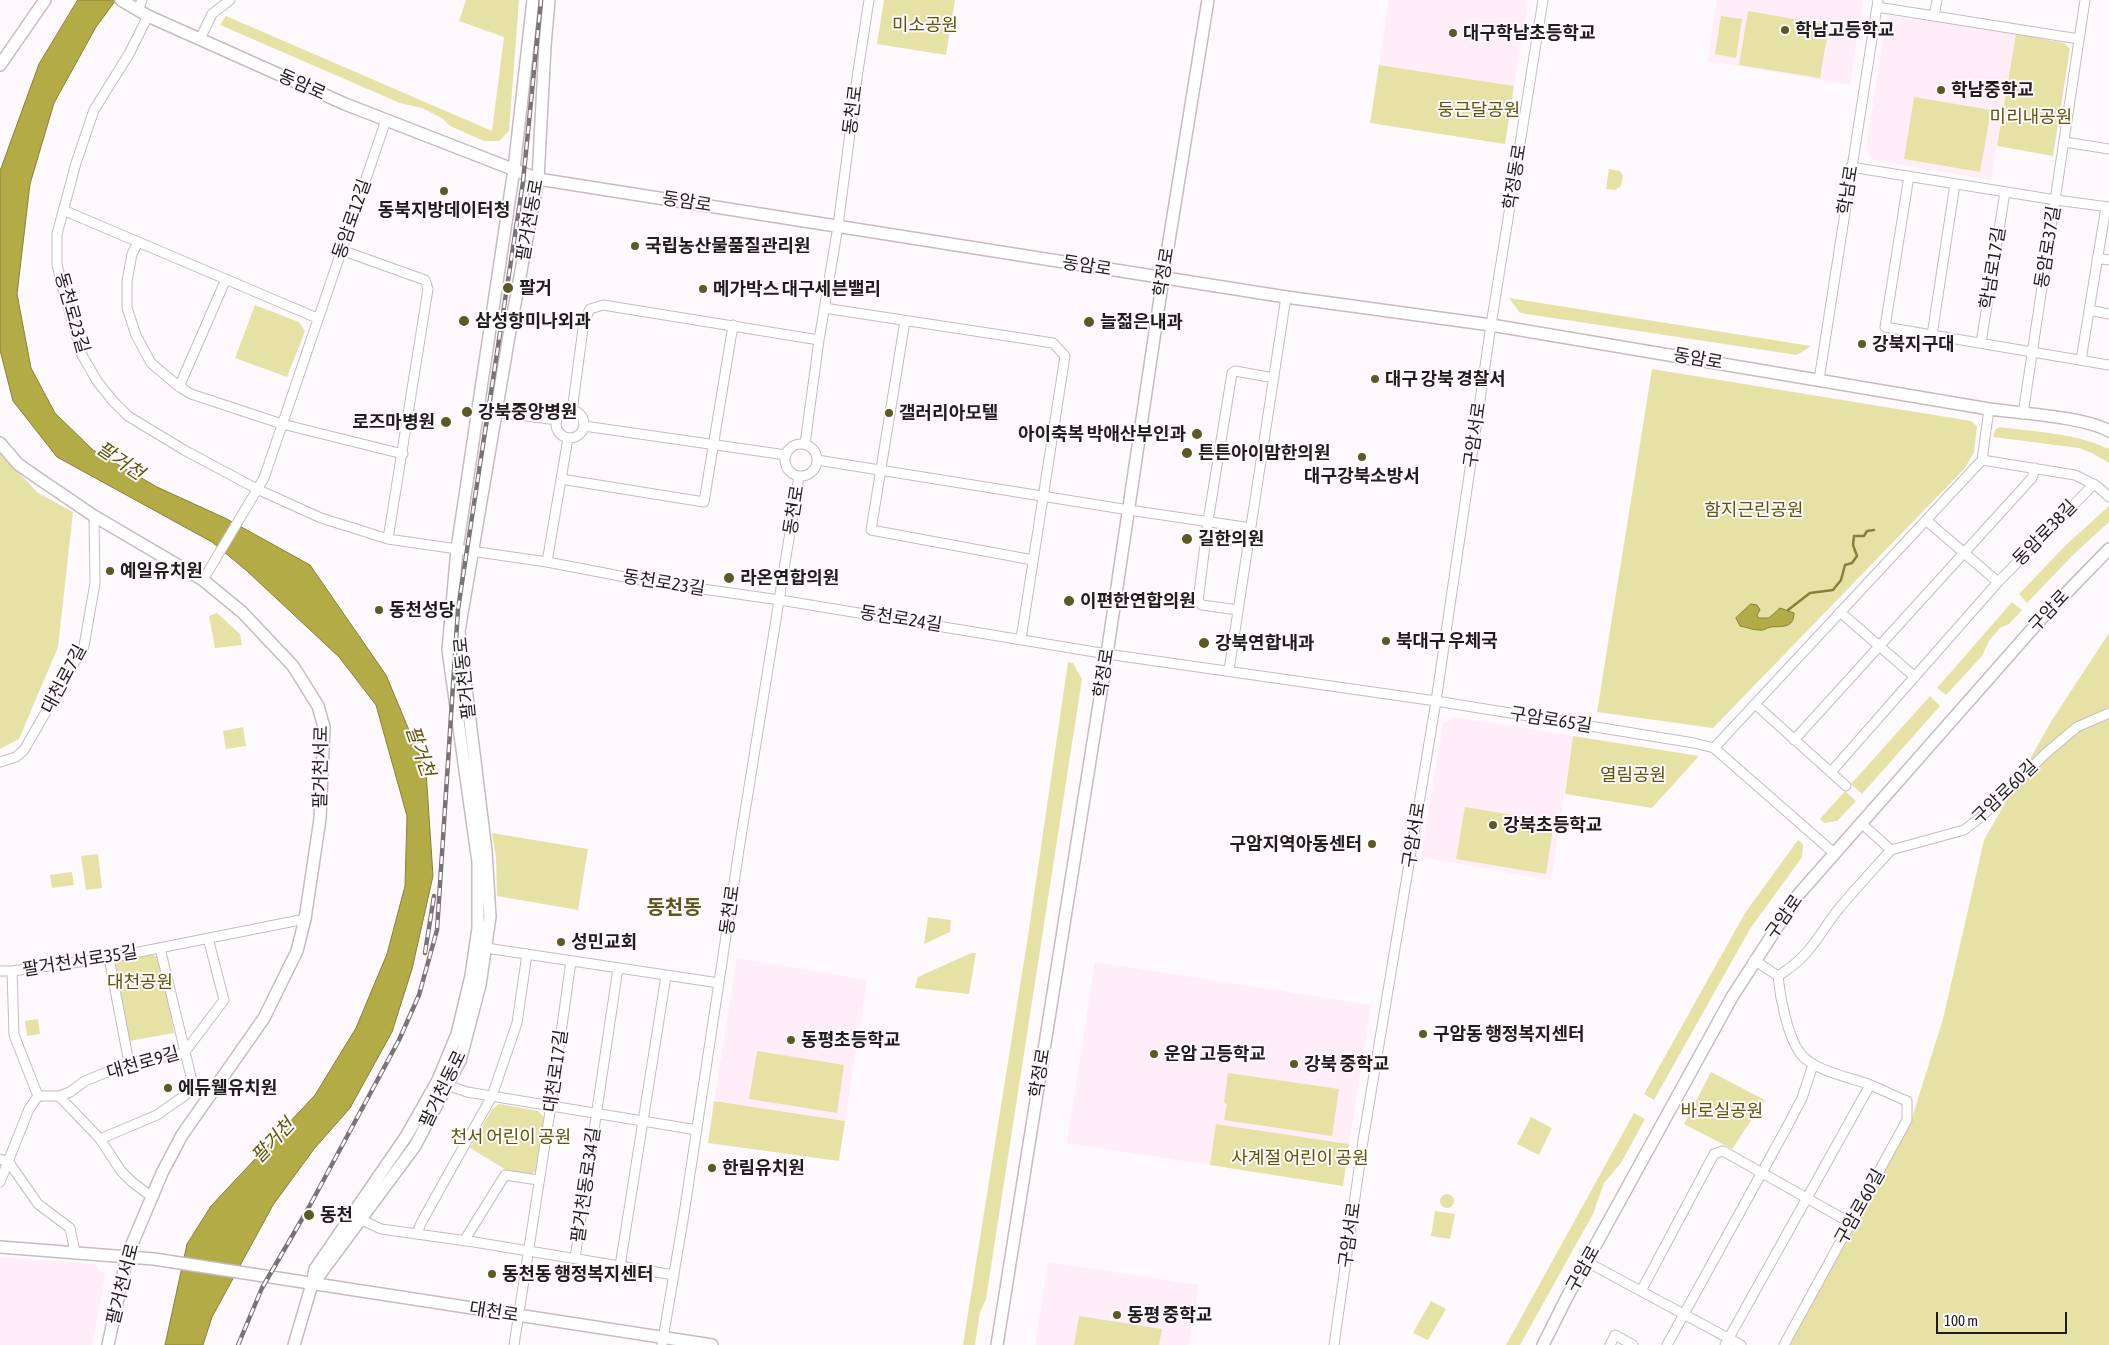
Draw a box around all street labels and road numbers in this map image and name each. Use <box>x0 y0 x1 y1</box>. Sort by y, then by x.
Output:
street label: 동암로 <box>275 65 329 105</box>
street label: 동천로 <box>839 84 867 136</box>
street label: 학정동로 <box>1499 143 1531 211</box>
street label: 학남로 <box>1833 164 1863 216</box>
street label: 동암로12길 <box>328 176 376 262</box>
street label: 팔거천동로 <box>512 177 548 263</box>
street label: 동암로 <box>661 187 713 217</box>
street label: 동암로37길 <box>2031 204 2065 290</box>
street label: 학남로17길 <box>1976 225 2010 311</box>
street label: 학정로 <box>1149 246 1179 298</box>
street label: 동암로 <box>1061 251 1113 281</box>
street label: 동천로23길 <box>50 270 94 356</box>
street label: 동암로 <box>1672 344 1724 374</box>
street label: 구암서로 <box>1460 401 1490 469</box>
street label: 동천로 <box>779 484 809 536</box>
street label: 동암로38길 <box>2008 496 2082 570</box>
street label: 동천로23길 <box>621 566 707 600</box>
street label: 구암로 <box>2024 585 2074 637</box>
street label: 동천로24길 <box>858 602 944 636</box>
street label: 팔거천동로 <box>450 636 480 720</box>
street label: 대천로7길 <box>37 641 91 717</box>
street label: 학정로 <box>1089 647 1119 699</box>
street label: 구암로65길 <box>1508 703 1594 737</box>
street label: 팔거천서로 <box>309 725 333 809</box>
street label: 구암로60길 <box>1968 755 2042 829</box>
street label: 구암서로 <box>1398 801 1430 869</box>
street label: 동천로 <box>716 884 744 936</box>
street label: 구암로 <box>1761 890 1807 944</box>
street label: 팔거천서로35길 <box>21 941 139 981</box>
street label: 대천로17길 <box>540 1028 572 1114</box>
street label: 대천로9길 <box>104 1042 182 1084</box>
street label: 팔거천동로 <box>415 1047 471 1131</box>
street label: 학정로 <box>1025 1047 1055 1099</box>
street label: 팔거천동로34길 <box>567 1126 605 1244</box>
street label: 구암로60길 <box>1830 1165 1890 1249</box>
street label: 구암서로 <box>1335 1201 1365 1269</box>
street label: 팔거천서로 <box>103 1241 143 1327</box>
street label: 구암로 <box>1562 1242 1604 1296</box>
street label: 대천로 <box>468 1297 520 1327</box>

